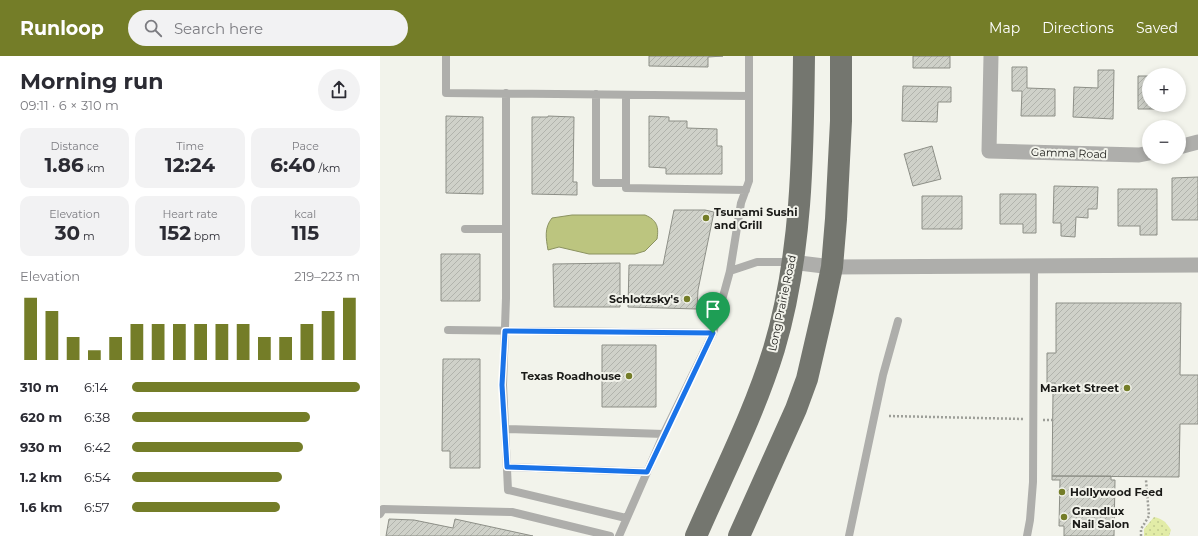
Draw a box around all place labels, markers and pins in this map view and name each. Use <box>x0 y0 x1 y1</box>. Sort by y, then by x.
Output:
place label: Tsunami Sushi and Grill <box>714 205 797 232</box>
marker: Tsunami Sushi and Grill <box>701 213 711 223</box>
place label: Schlotzsky's <box>609 292 679 306</box>
pin <box>696 292 730 333</box>
marker: Schlotzsky's <box>682 294 692 304</box>
place label: Texas Roadhouse <box>521 369 621 383</box>
marker: Texas Roadhouse <box>624 371 634 381</box>
place label: Market Street <box>1040 381 1119 395</box>
marker: Market Street <box>1122 383 1132 393</box>
place label: Hollywood Feed <box>1070 485 1163 499</box>
marker: Hollywood Feed <box>1057 487 1067 497</box>
place label: Grandlux Nail Salon <box>1072 504 1129 531</box>
marker: Grandlux Nail Salon <box>1059 512 1069 522</box>

